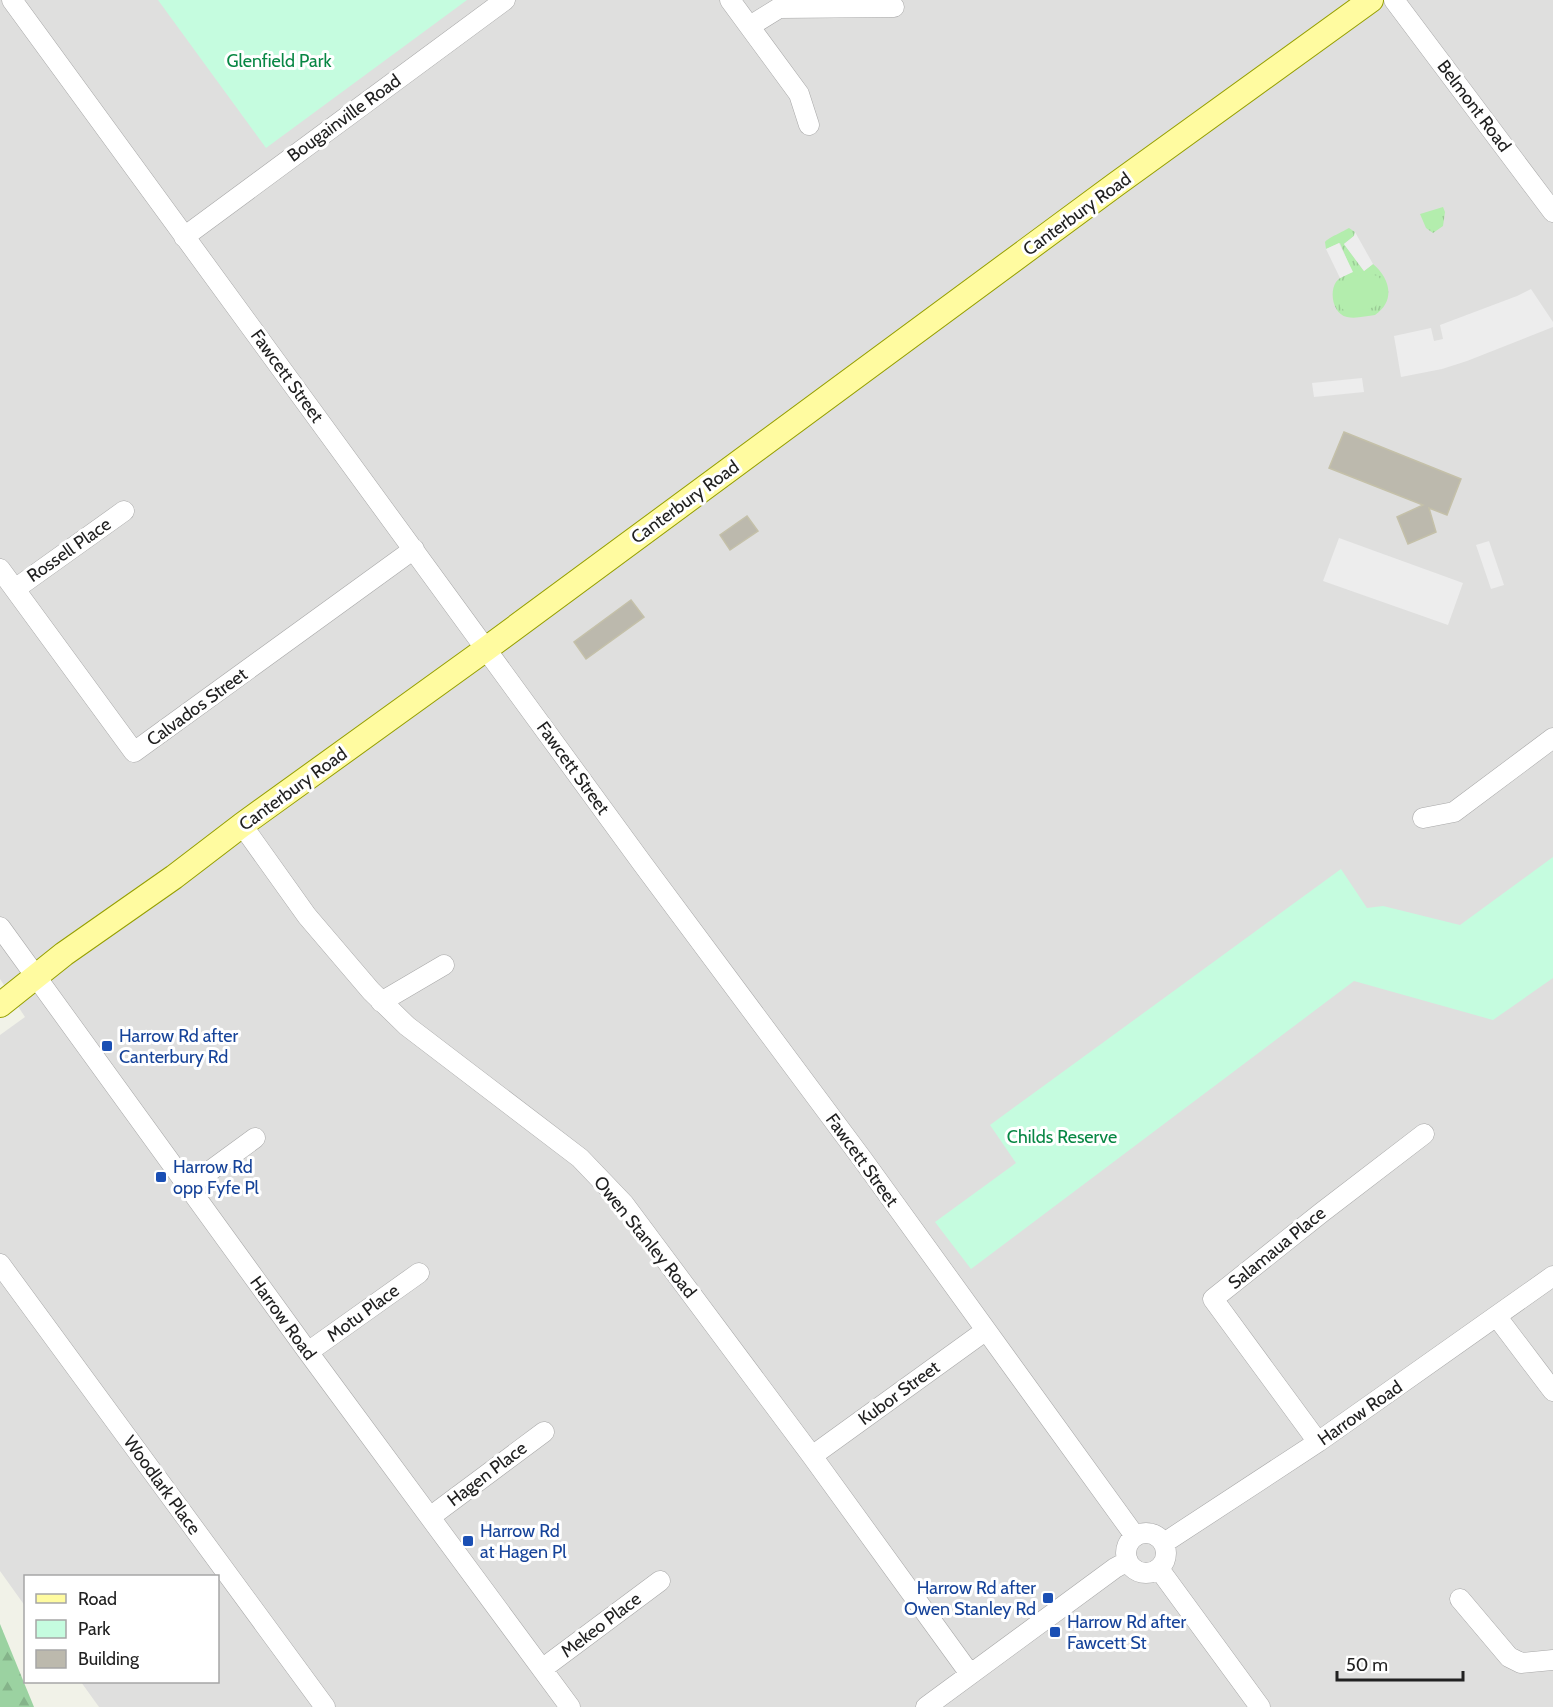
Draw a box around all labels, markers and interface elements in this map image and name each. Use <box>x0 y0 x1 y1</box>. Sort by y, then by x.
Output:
park label: Glenfield Park <box>227 50 332 72</box>
street label: Belmont Road <box>1432 56 1516 156</box>
street label: Bougainville Road <box>283 70 405 166</box>
street label: Canterbury Road <box>1019 168 1135 260</box>
street label: Fawcett Street <box>246 325 328 427</box>
street label: Canterbury Road <box>627 456 743 548</box>
street label: Rossell Place <box>23 513 115 587</box>
street label: Calvados Street <box>142 663 252 751</box>
street label: Fawcett Street <box>532 717 614 819</box>
street label: Canterbury Road <box>235 743 351 835</box>
place label: Harrow Rd after Canterbury Rd <box>119 1025 238 1068</box>
marker: Harrow Rd after Canterbury Rd <box>100 1039 114 1053</box>
street label: Fawcett Street <box>821 1109 903 1211</box>
park label: Childs Reserve <box>1007 1126 1117 1148</box>
place label: Harrow Rd opp Fyfe Pl <box>173 1156 260 1199</box>
marker: Harrow Rd opp Fyfe Pl <box>154 1170 168 1184</box>
street label: Owen Stanley Road <box>589 1172 701 1302</box>
street label: Salamaua Place <box>1224 1202 1330 1294</box>
street label: Harrow Road <box>245 1272 321 1364</box>
street label: Motu Place <box>323 1279 403 1347</box>
street label: Kubor Street <box>854 1356 944 1430</box>
street label: Harrow Road <box>1313 1376 1407 1450</box>
street label: Woodlark Place <box>119 1431 205 1539</box>
street label: Hagen Place <box>443 1437 531 1511</box>
place label: Harrow Rd at Hagen Pl <box>480 1520 567 1563</box>
marker: Harrow Rd at Hagen Pl <box>461 1534 475 1548</box>
legend <box>24 1575 219 1683</box>
place label: Harrow Rd after Owen Stanley Rd <box>904 1577 1036 1620</box>
text: Road <box>78 1588 117 1610</box>
street label: Mekeo Place <box>557 1588 645 1662</box>
marker: Harrow Rd after Owen Stanley Rd <box>1041 1591 1055 1605</box>
place label: Harrow Rd after Fawcett St <box>1067 1611 1186 1654</box>
text: Park <box>78 1618 111 1640</box>
marker: Harrow Rd after Fawcett St <box>1048 1625 1062 1639</box>
scale bar <box>1337 1644 1463 1682</box>
text: Building <box>78 1648 140 1670</box>
text: 50 m <box>1346 1654 1388 1676</box>

